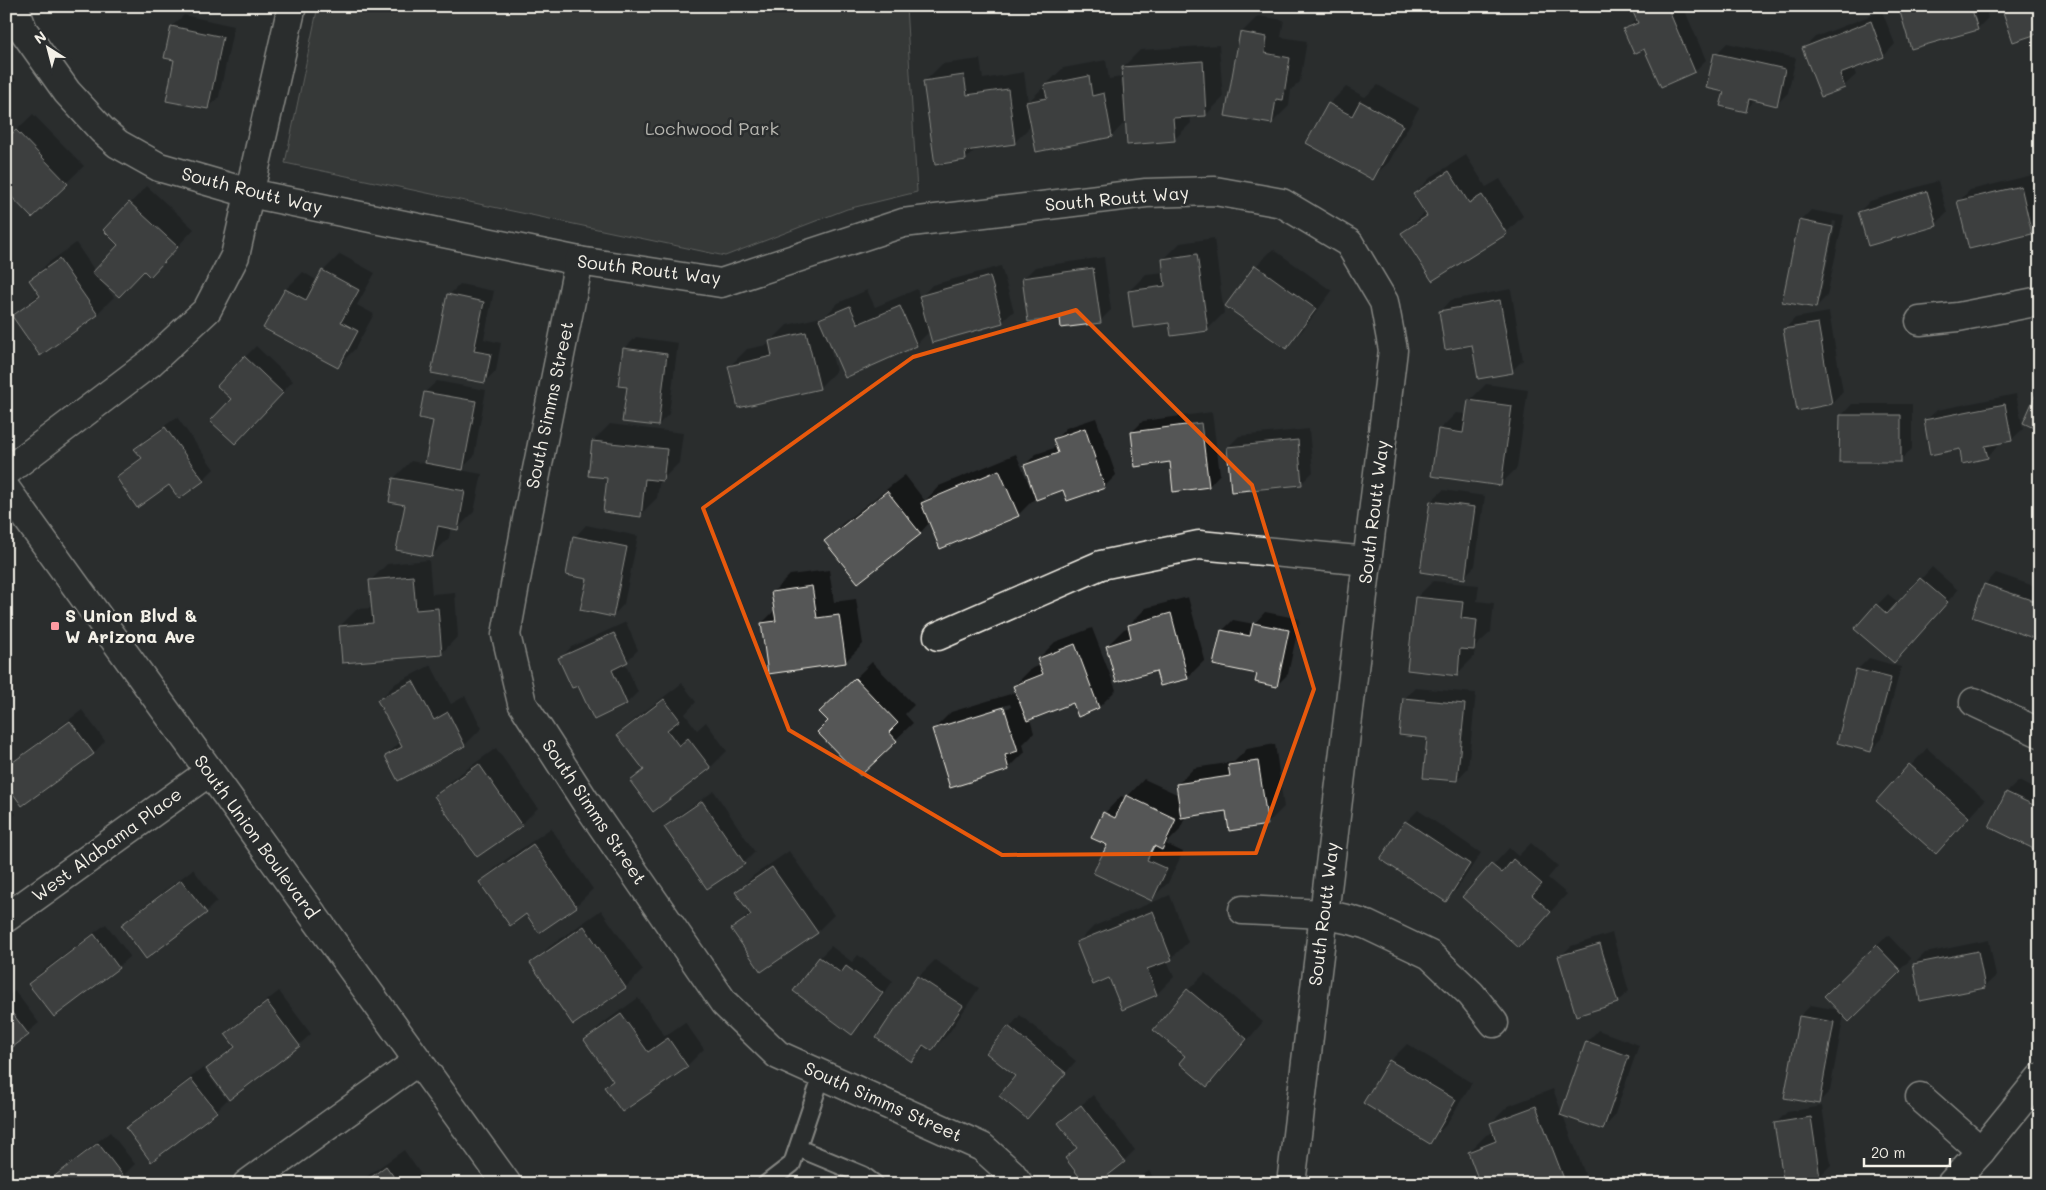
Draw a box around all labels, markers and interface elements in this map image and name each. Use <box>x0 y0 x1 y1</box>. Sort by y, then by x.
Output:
north arrow <box>22 22 72 72</box>
text: N <box>30 26 50 48</box>
park label: Lochwood Park <box>645 116 779 140</box>
street label: South Routt Way <box>179 161 325 219</box>
street label: South Routt Way <box>1044 180 1190 216</box>
street label: South Routt Way <box>576 248 722 290</box>
street label: South Simms Street <box>520 319 578 491</box>
street label: South Routt Way <box>1352 439 1394 585</box>
place label: S Union Blvd & W Arizona Ave <box>65 603 198 648</box>
marker: S Union Blvd & W Arizona Ave <box>49 620 61 632</box>
street label: South Simms Street <box>537 734 652 889</box>
street label: South Union Boulevard <box>189 750 324 923</box>
street label: West Alabama Place <box>27 782 186 907</box>
street label: South Routt Way <box>1302 841 1344 987</box>
street label: South Simms Street <box>801 1055 966 1147</box>
scale bar <box>1864 1135 1950 1167</box>
text: 20 m <box>1871 1142 1905 1162</box>

